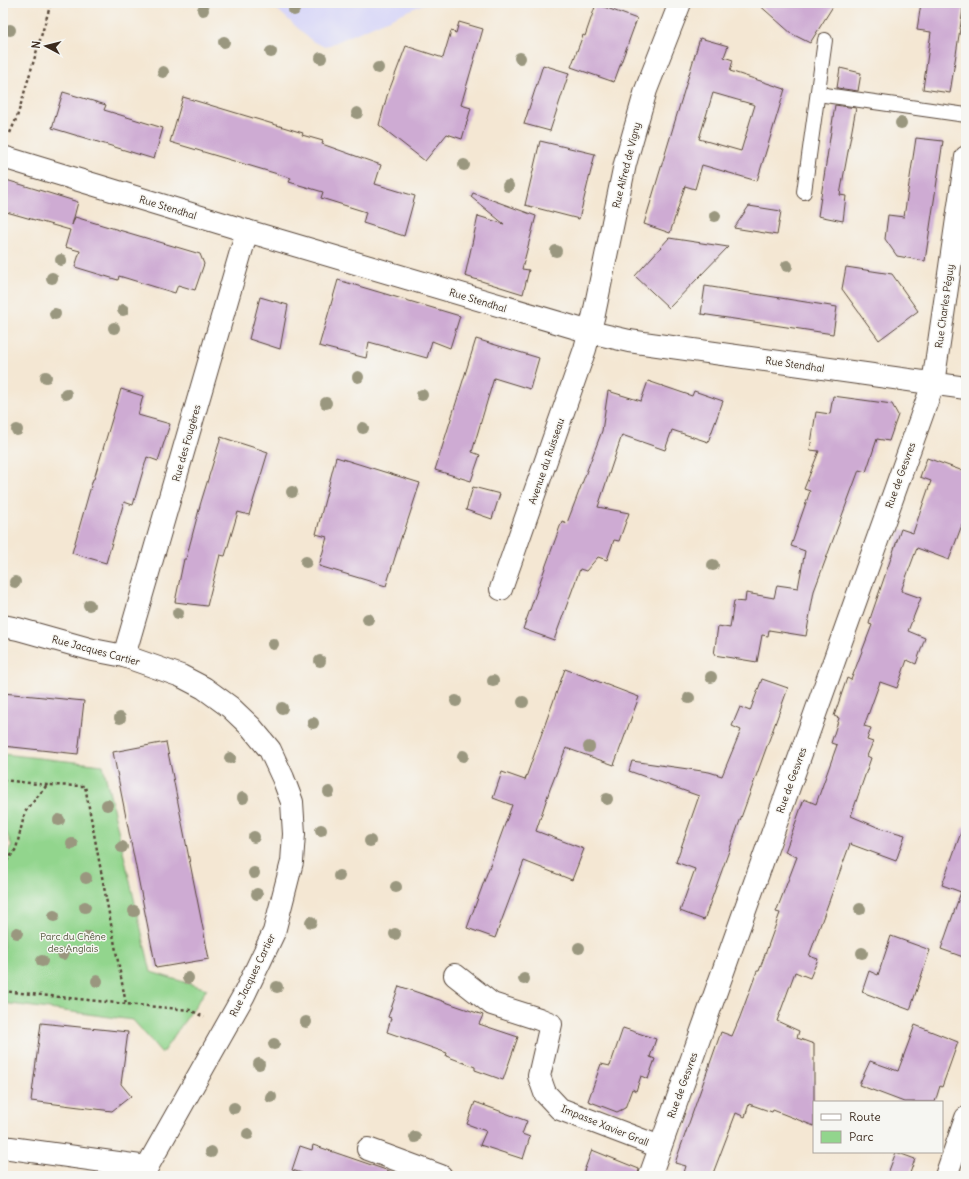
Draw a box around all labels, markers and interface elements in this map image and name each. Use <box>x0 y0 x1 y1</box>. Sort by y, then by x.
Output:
north arrow <box>26 26 66 66</box>
text: N <box>29 40 43 49</box>
street label: Rue Alfred de Vigny <box>609 121 643 210</box>
street label: Rue Stendhal <box>138 193 198 222</box>
street label: Rue Charles Péguy <box>932 263 957 349</box>
street label: Rue Stendhal <box>448 286 508 315</box>
street label: Rue Stendhal <box>765 354 825 375</box>
street label: Rue des Fougères <box>169 403 204 483</box>
street label: Avenue du Ruisseau <box>526 416 567 506</box>
street label: Rue de Gesvres <box>883 440 919 510</box>
street label: Rue Jacques Cartier <box>50 632 141 668</box>
street label: Rue de Gesvres <box>774 745 810 815</box>
park label: Parc du Chêne des Anglais <box>40 930 106 955</box>
street label: Rue Jacques Cartier <box>227 932 278 1019</box>
street label: Rue de Gesvres <box>665 1050 701 1120</box>
legend <box>813 1101 943 1153</box>
street label: Impasse Xavier Grall <box>559 1102 651 1149</box>
text: Route <box>849 1109 881 1124</box>
text: Parc <box>849 1129 874 1144</box>

